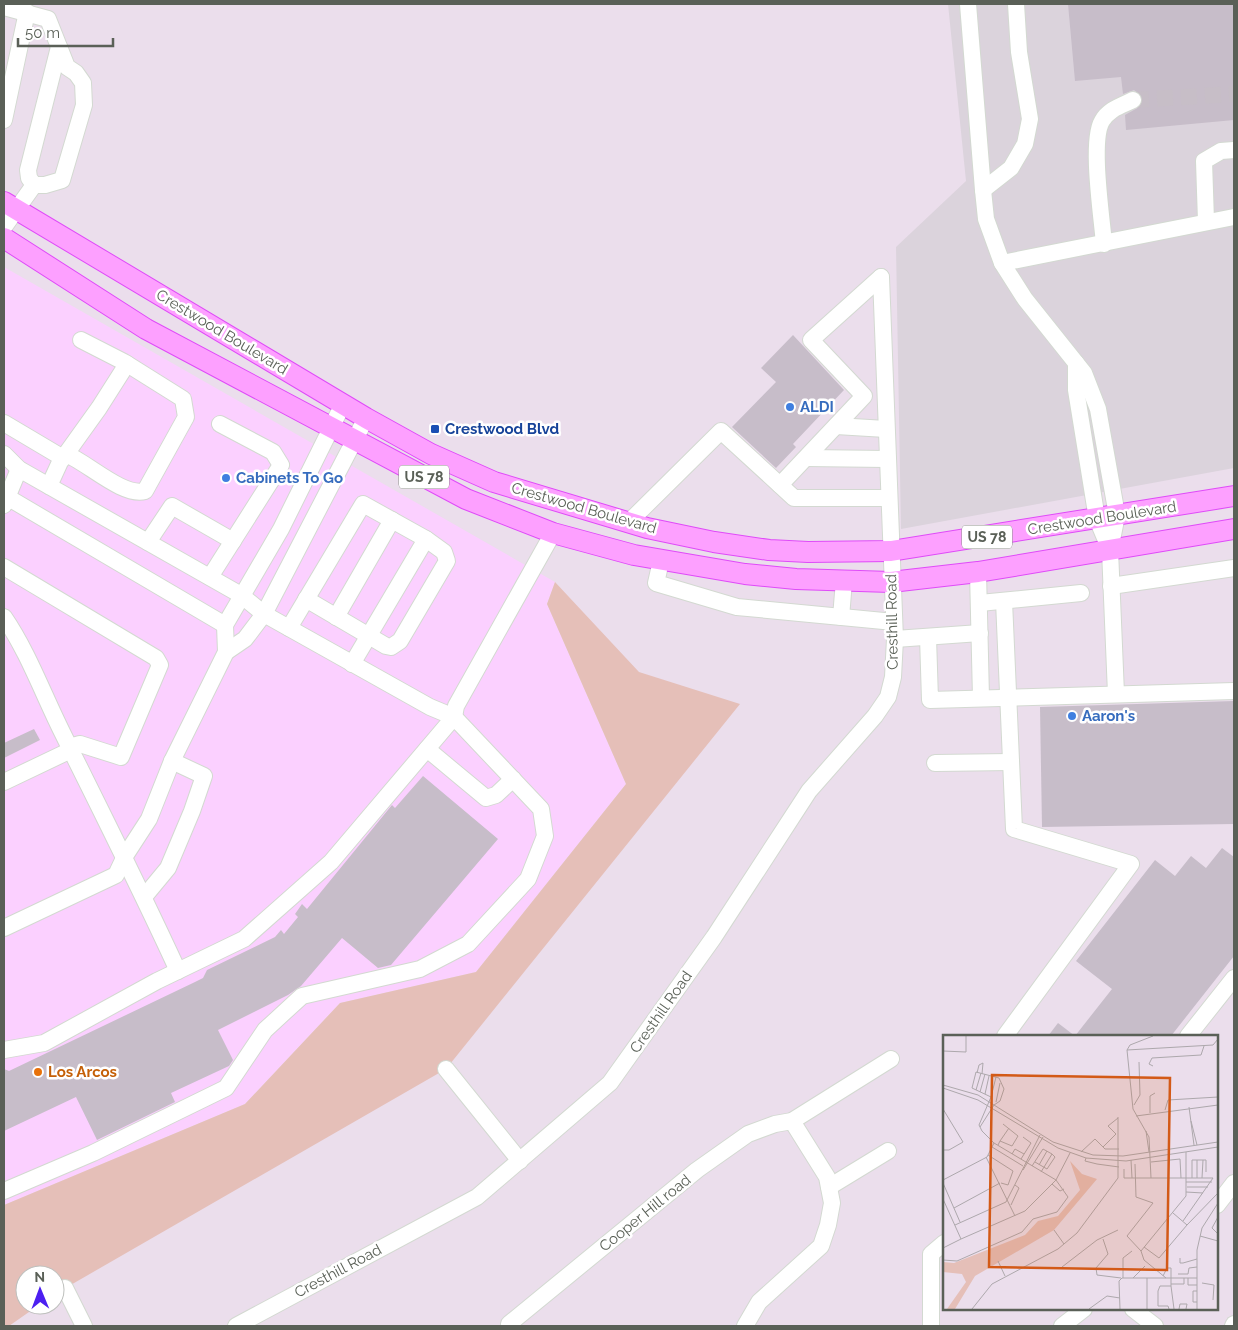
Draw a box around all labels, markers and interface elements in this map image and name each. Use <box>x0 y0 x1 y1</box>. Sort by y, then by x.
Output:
scale bar <box>18 15 112 47</box>
text: 50 m <box>25 24 60 42</box>
street label: Crestwood Boulevard <box>153 286 291 378</box>
place label: ALDI <box>800 398 834 416</box>
marker: ALDI <box>784 401 796 413</box>
place label: Crestwood Blvd <box>445 420 559 438</box>
marker: Crestwood Blvd <box>429 423 441 435</box>
road number: US 78 <box>399 466 449 488</box>
place label: Cabinets To Go <box>236 469 343 487</box>
marker: Cabinets To Go <box>220 472 232 484</box>
street label: Crestwood Boulevard <box>509 479 659 537</box>
street label: Crestwood Boulevard <box>1026 497 1178 539</box>
road number: US 78 <box>962 526 1012 548</box>
street label: Cresthill Road <box>882 574 902 670</box>
place label: Aaron's <box>1082 707 1135 725</box>
marker: Aaron's <box>1066 710 1078 722</box>
street label: Cresthill Road <box>626 968 696 1056</box>
inset map <box>943 1035 1218 1310</box>
place label: Los Arcos <box>48 1063 117 1081</box>
marker: Los Arcos <box>32 1066 44 1078</box>
street label: Cooper Hill road <box>596 1171 694 1255</box>
street label: Cresthill Road <box>291 1241 385 1301</box>
north arrow <box>15 1265 65 1315</box>
text: N <box>34 1269 45 1285</box>

